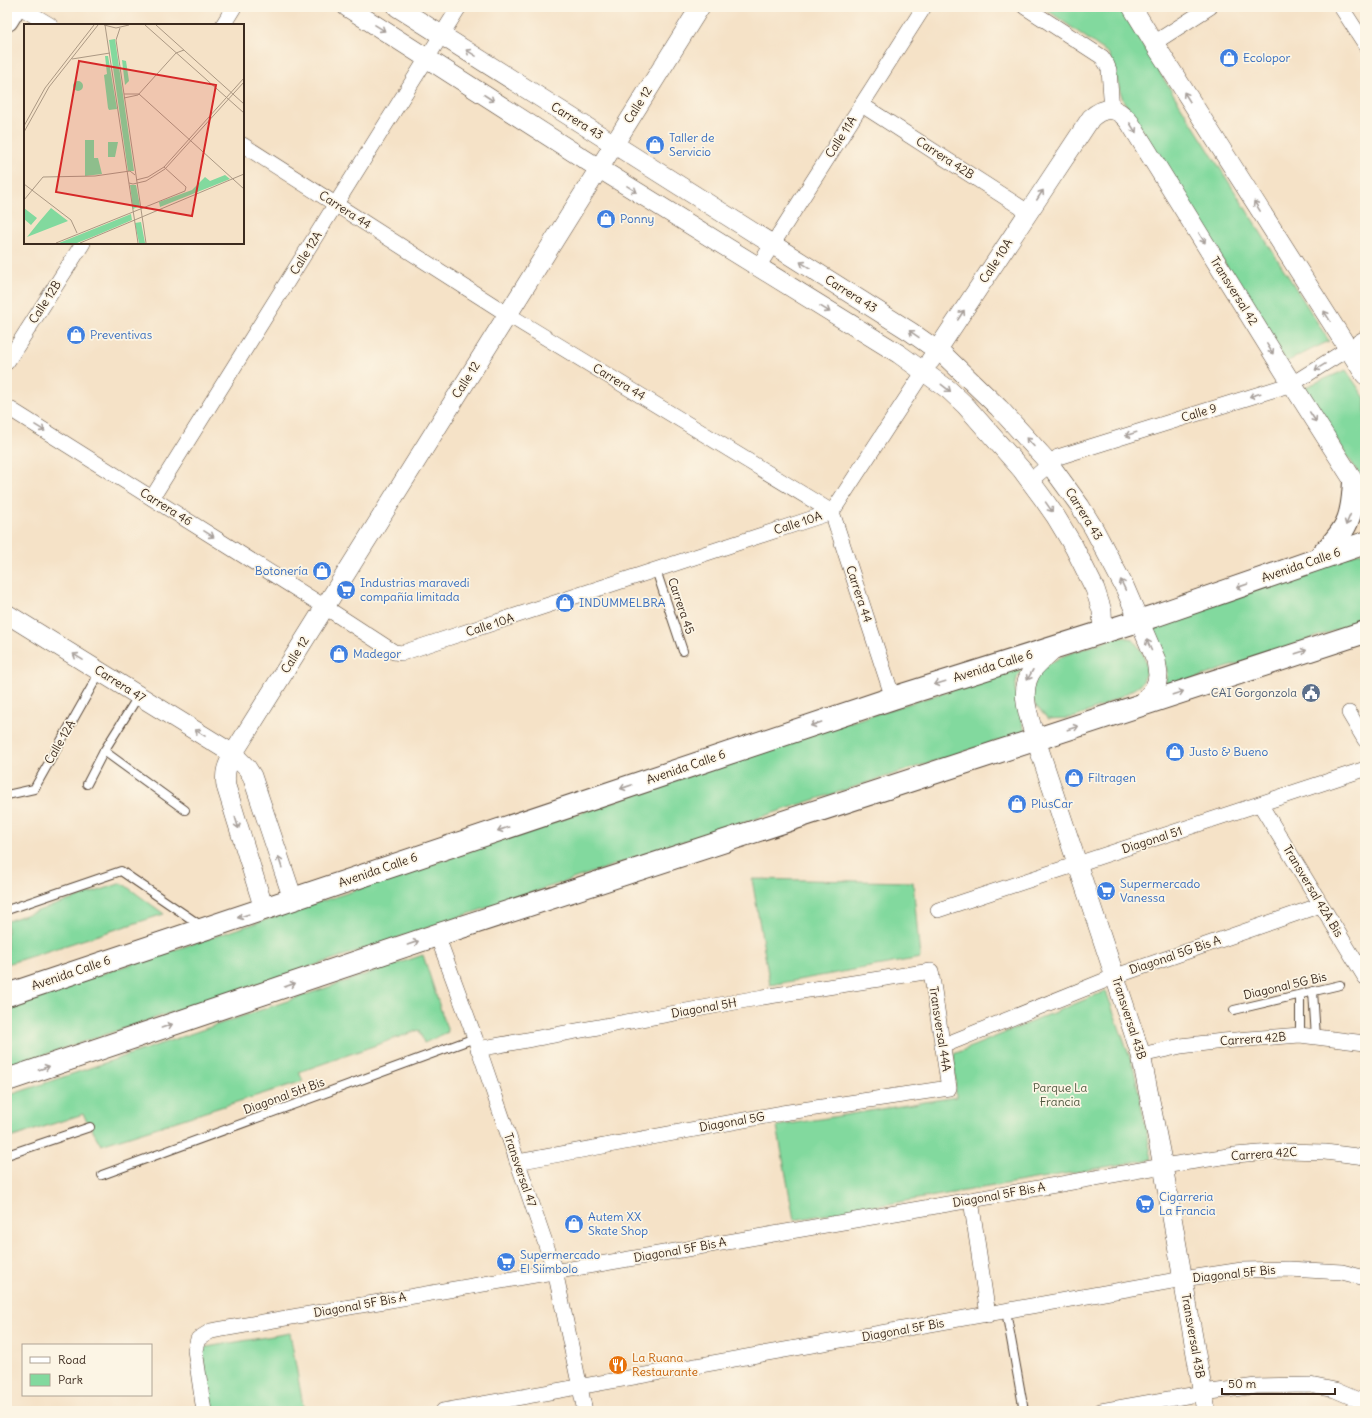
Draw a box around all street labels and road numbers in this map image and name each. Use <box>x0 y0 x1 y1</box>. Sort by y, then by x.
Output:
street label: Calle 12 <box>620 83 655 126</box>
street label: Carrera 43 <box>548 99 606 143</box>
street label: Calle 11A <box>822 113 860 160</box>
street label: Carrera 42B <box>913 133 977 182</box>
street label: Carrera 44 <box>316 187 374 232</box>
street label: Calle 12A <box>286 228 325 277</box>
street label: Calle 10A <box>976 236 1016 286</box>
street label: Transversal 42 <box>1207 254 1262 328</box>
street label: Carrera 43 <box>822 272 880 316</box>
street label: Calle 12B <box>25 277 64 326</box>
street label: Calle 12 <box>448 358 483 401</box>
street label: Carrera 44 <box>590 360 648 403</box>
street label: Calle 9 <box>1179 400 1218 425</box>
street label: Carrera 46 <box>137 485 195 529</box>
street label: Carrera 43 <box>1062 485 1106 543</box>
street label: Calle 10A <box>772 508 824 537</box>
street label: Avenida Calle 6 <box>1259 544 1342 585</box>
street label: Carrera 44 <box>843 564 876 624</box>
street label: Carrera 45 <box>665 576 698 636</box>
street label: Calle 10A <box>464 610 516 639</box>
street label: Calle 12 <box>277 633 312 676</box>
street label: Avenida Calle 6 <box>951 646 1035 685</box>
street label: Carrera 47 <box>92 662 149 705</box>
street label: Calle 12A <box>41 717 78 766</box>
street label: Avenida Calle 6 <box>644 746 727 787</box>
street label: Diagonal 51 <box>1120 823 1184 856</box>
street label: Transversal 42A Bis <box>1280 842 1347 939</box>
street label: Avenida Calle 6 <box>336 849 419 890</box>
street label: Diagonal 5G Bis A <box>1127 932 1223 977</box>
street label: Avenida Calle 6 <box>29 952 112 993</box>
street label: Diagonal 5G Bis <box>1242 969 1328 1002</box>
street label: Transversal 43B <box>1109 975 1150 1061</box>
street label: Transversal 44A <box>926 985 955 1073</box>
street label: Diagonal 5H <box>670 994 738 1021</box>
street label: Carrera 42B <box>1219 1029 1287 1048</box>
street label: Diagonal 5H Bis <box>241 1074 326 1117</box>
street label: Diagonal 5G <box>698 1108 766 1135</box>
street label: Transversal 47 <box>501 1131 540 1209</box>
street label: Carrera 42C <box>1230 1144 1298 1163</box>
street label: Diagonal 5F Bis A <box>951 1179 1047 1210</box>
street label: Diagonal 5F Bis A <box>632 1234 728 1265</box>
street label: Diagonal 5F Bis <box>1192 1262 1276 1285</box>
street label: Diagonal 5F Bis A <box>312 1289 408 1320</box>
street label: Transversal 43B <box>1179 1292 1208 1380</box>
street label: Diagonal 5F Bis <box>861 1315 945 1344</box>

